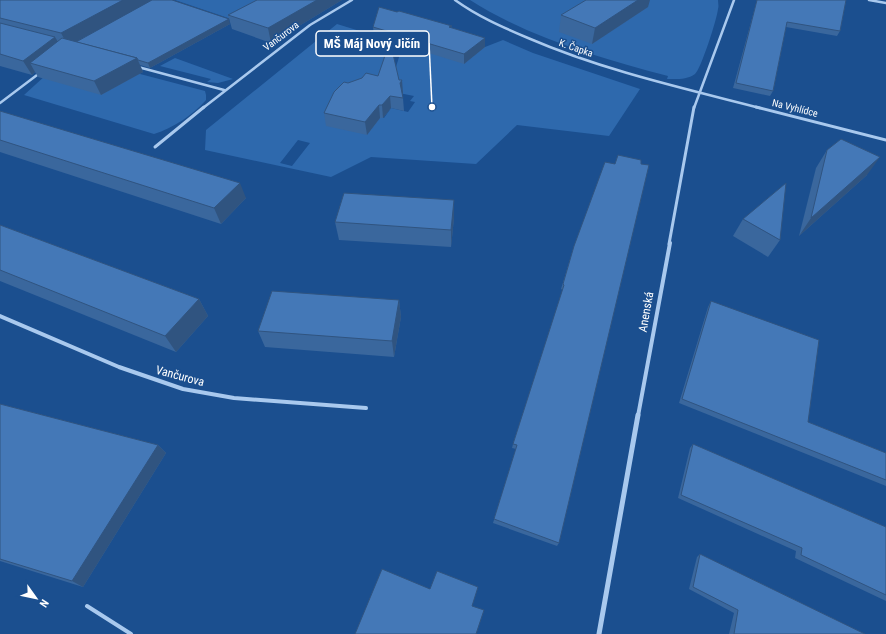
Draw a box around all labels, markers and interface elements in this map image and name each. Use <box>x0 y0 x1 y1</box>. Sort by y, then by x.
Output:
street label: Vančurova <box>261 19 301 53</box>
callout: MŠ Máj Nový Jičín <box>316 31 429 56</box>
street label: K. Čapka <box>558 35 595 59</box>
text: MŠ Máj Nový Jičín <box>324 36 420 51</box>
street label: Na Vyhlídce <box>771 97 819 119</box>
street label: Anenská <box>636 290 656 333</box>
street label: Vančurova <box>154 363 206 389</box>
north arrow <box>16 578 56 618</box>
text: N <box>37 597 51 610</box>

